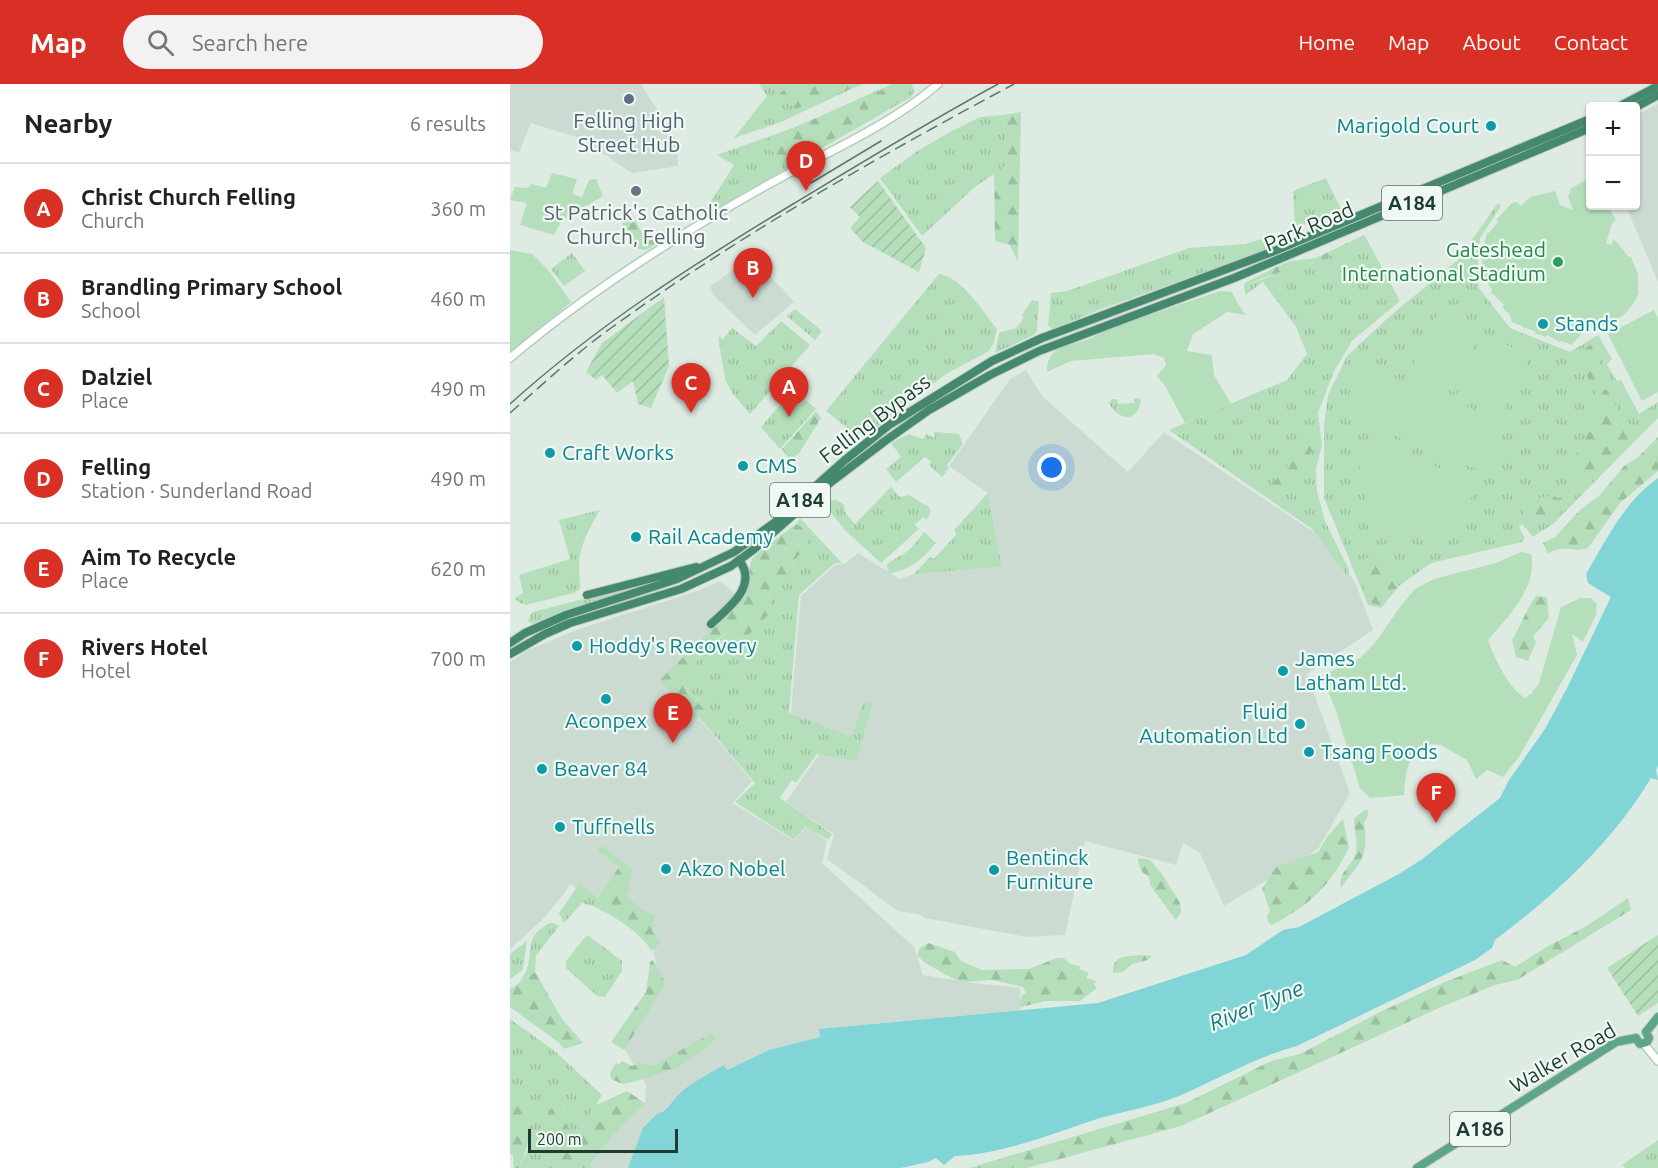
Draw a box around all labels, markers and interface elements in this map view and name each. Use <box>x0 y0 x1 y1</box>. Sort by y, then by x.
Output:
search box <box>123 15 543 69</box>
icon: search <box>144 26 177 59</box>
text: Map <box>30 27 87 58</box>
text: Search here <box>192 30 308 55</box>
text: Home <box>1298 30 1355 54</box>
text: Map <box>1388 30 1429 54</box>
text: About <box>1462 30 1521 54</box>
text: Contact <box>1554 30 1628 54</box>
marker: Felling High Street Hub <box>622 92 636 106</box>
map controls <box>1586 102 1640 210</box>
button: + <box>1586 102 1640 156</box>
place label: Felling High Street Hub <box>573 108 685 156</box>
text: Nearby <box>24 109 112 138</box>
text: 6 results <box>410 112 486 135</box>
place label: Marigold Court <box>1337 113 1479 137</box>
marker: Marigold Court <box>1484 119 1498 133</box>
pin: D <box>786 141 826 191</box>
button: − <box>1586 156 1640 210</box>
text: Christ Church Felling <box>81 184 296 209</box>
marker: St Patrick's Catholic Church, Felling <box>629 184 643 198</box>
road number: A184 <box>1382 186 1442 220</box>
street label: Park Road <box>1260 196 1357 256</box>
text: A <box>36 197 51 220</box>
text: 360 m <box>430 197 486 220</box>
place label: St Patrick's Catholic Church, Felling <box>544 200 728 248</box>
text: Church <box>81 209 144 232</box>
place label: Gateshead International Stadium <box>1342 237 1546 285</box>
pin: B <box>734 248 772 298</box>
marker: Gateshead International Stadium <box>1551 255 1565 269</box>
text: Brandling Primary School <box>81 274 342 299</box>
text: B <box>37 287 50 310</box>
text: 460 m <box>430 287 486 310</box>
text: School <box>81 299 141 322</box>
place label: Stands <box>1555 311 1618 335</box>
marker: Stands <box>1536 317 1550 331</box>
text: Dalziel <box>81 364 152 389</box>
pin: C <box>672 364 711 413</box>
pin: A <box>770 368 808 417</box>
street label: Felling Bypass <box>814 369 934 468</box>
text: C <box>37 377 50 400</box>
text: 490 m <box>430 377 486 400</box>
text: Place <box>81 389 129 412</box>
place label: Craft Works <box>562 440 674 464</box>
marker: Craft Works <box>543 446 557 460</box>
place label: CMS <box>755 453 797 477</box>
your location <box>1037 453 1066 482</box>
text: Felling <box>81 454 151 479</box>
marker: CMS <box>736 459 750 473</box>
text: D <box>36 467 51 490</box>
text: 490 m <box>430 467 486 490</box>
text: Station · Sunderland Road <box>81 479 313 502</box>
road number: A184 <box>770 483 830 517</box>
place label: Rail Academy <box>648 524 774 548</box>
marker: Rail Academy <box>629 530 643 544</box>
text: Aim To Recycle <box>81 544 236 569</box>
text: E <box>38 557 49 580</box>
text: 620 m <box>430 557 486 580</box>
text: Place <box>81 569 129 592</box>
place label: Hoddy's Recovery <box>589 633 757 657</box>
text: Rivers Hotel <box>81 634 208 659</box>
marker: Hoddy's Recovery <box>570 639 584 653</box>
place label: James Latham Ltd. <box>1295 646 1407 694</box>
text: F <box>38 647 49 670</box>
text: 700 m <box>430 647 486 670</box>
text: Hotel <box>81 659 131 682</box>
marker: James Latham Ltd. <box>1276 664 1290 678</box>
marker: Aconpex <box>599 692 613 706</box>
pin: E <box>654 694 692 743</box>
place label: Fluid Automation Ltd <box>1139 699 1288 747</box>
place label: Aconpex <box>565 708 647 732</box>
marker: Fluid Automation Ltd <box>1293 717 1307 731</box>
place label: Tsang Foods <box>1321 739 1438 763</box>
marker: Tsang Foods <box>1302 745 1316 759</box>
place label: Beaver 84 <box>554 756 648 780</box>
marker: Beaver 84 <box>535 762 549 776</box>
pin: F <box>1416 774 1456 823</box>
place label: Tuffnells <box>572 814 655 838</box>
marker: Tuffnells <box>553 820 567 834</box>
place label: Bentinck Furniture <box>1006 845 1094 893</box>
place label: Akzo Nobel <box>678 856 786 880</box>
marker: Akzo Nobel <box>659 862 673 876</box>
marker: Bentinck Furniture <box>987 863 1001 877</box>
water label: River Tyne <box>1205 974 1306 1035</box>
street label: Walker Road <box>1505 1017 1620 1097</box>
road number: A186 <box>1450 1112 1510 1146</box>
scale bar <box>528 1126 678 1154</box>
text: 200 m <box>537 1130 582 1148</box>

